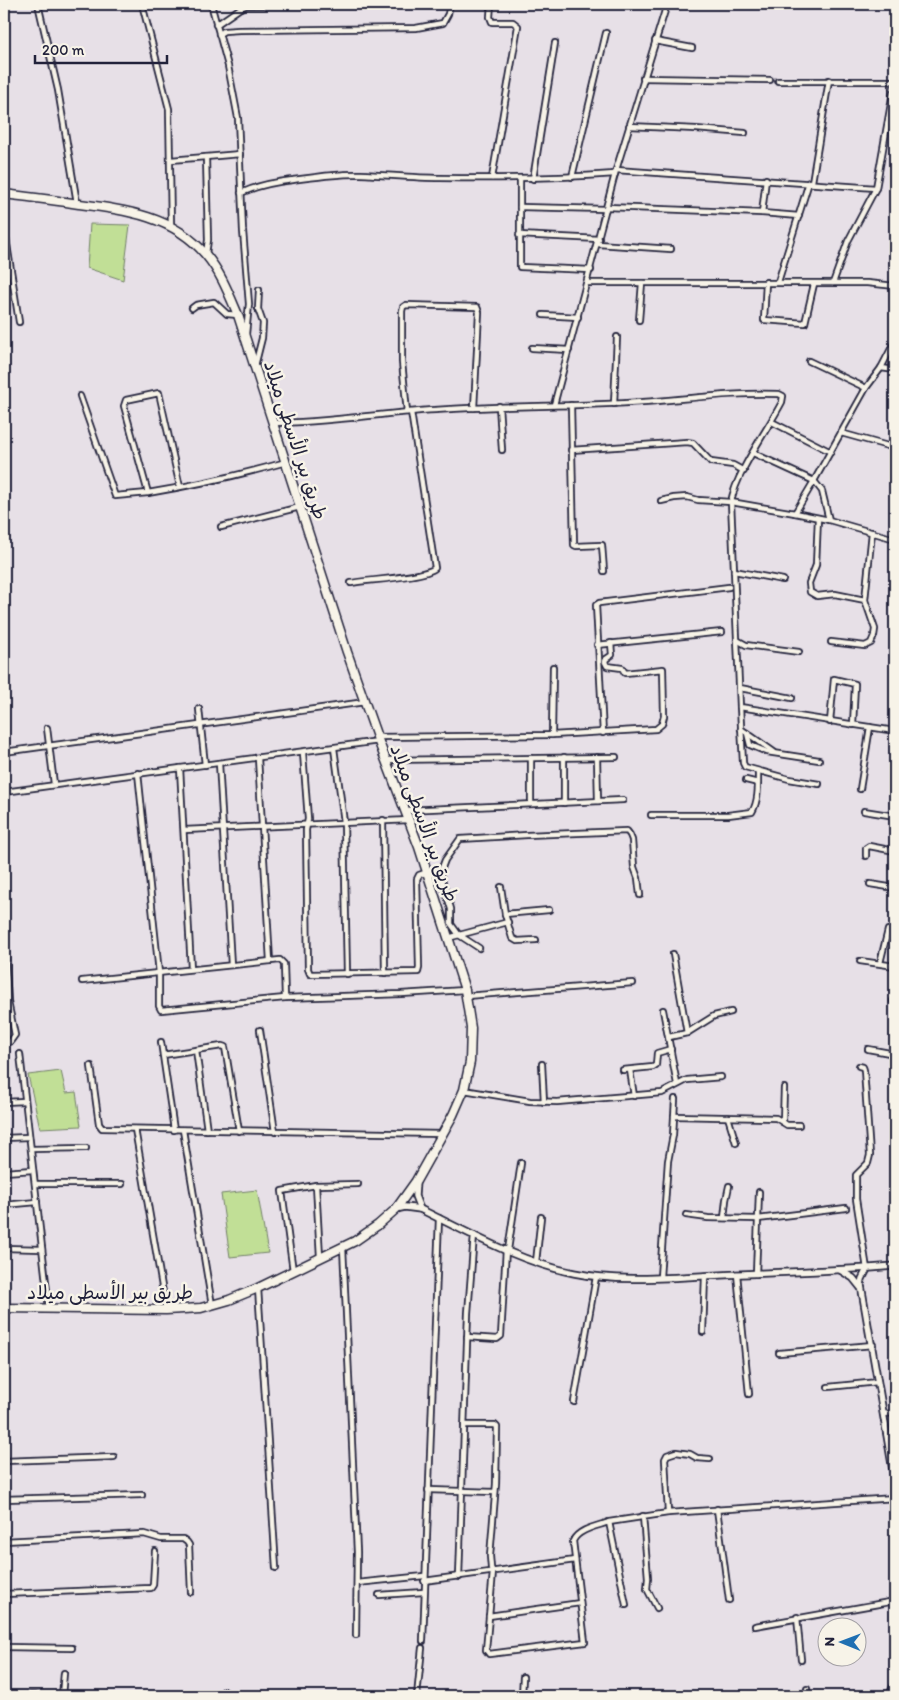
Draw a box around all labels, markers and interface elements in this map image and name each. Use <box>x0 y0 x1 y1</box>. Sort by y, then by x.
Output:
scale bar <box>35 32 168 64</box>
text: 200 m <box>42 41 85 59</box>
street label: طريق بير الأسطى ميلاد <box>258 357 333 523</box>
street label: طريق بير الأسطى ميلاد <box>384 741 465 905</box>
street label: طريق بير الأسطى ميلاد <box>27 1280 193 1305</box>
north arrow <box>816 1618 866 1668</box>
text: N <box>821 1637 838 1647</box>

